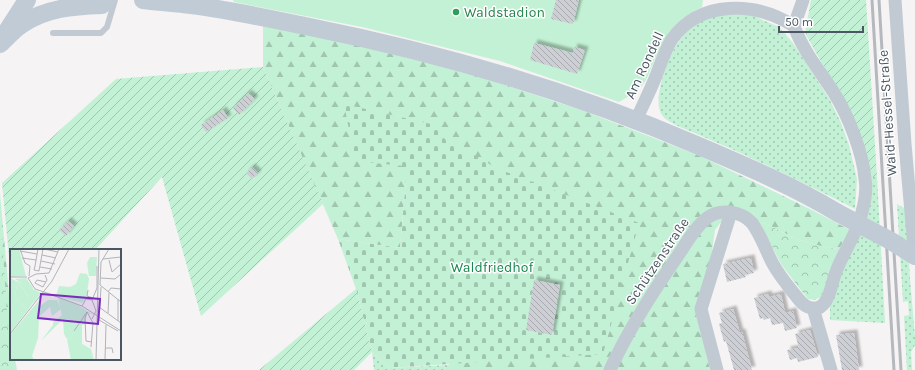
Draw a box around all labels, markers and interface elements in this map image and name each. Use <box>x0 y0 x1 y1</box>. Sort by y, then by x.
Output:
place label: Waldstadion <box>464 4 545 21</box>
marker: Waldstadion <box>451 7 461 17</box>
scale bar <box>779 8 863 34</box>
text: 50 m <box>785 15 813 29</box>
street label: Am Rondell <box>621 29 667 102</box>
street label: Waid-Hessel-Straße <box>875 49 900 177</box>
street label: Schützenstraße <box>622 215 693 308</box>
inset map <box>10 249 121 360</box>
park label: Waldfriedhof <box>451 259 533 276</box>

